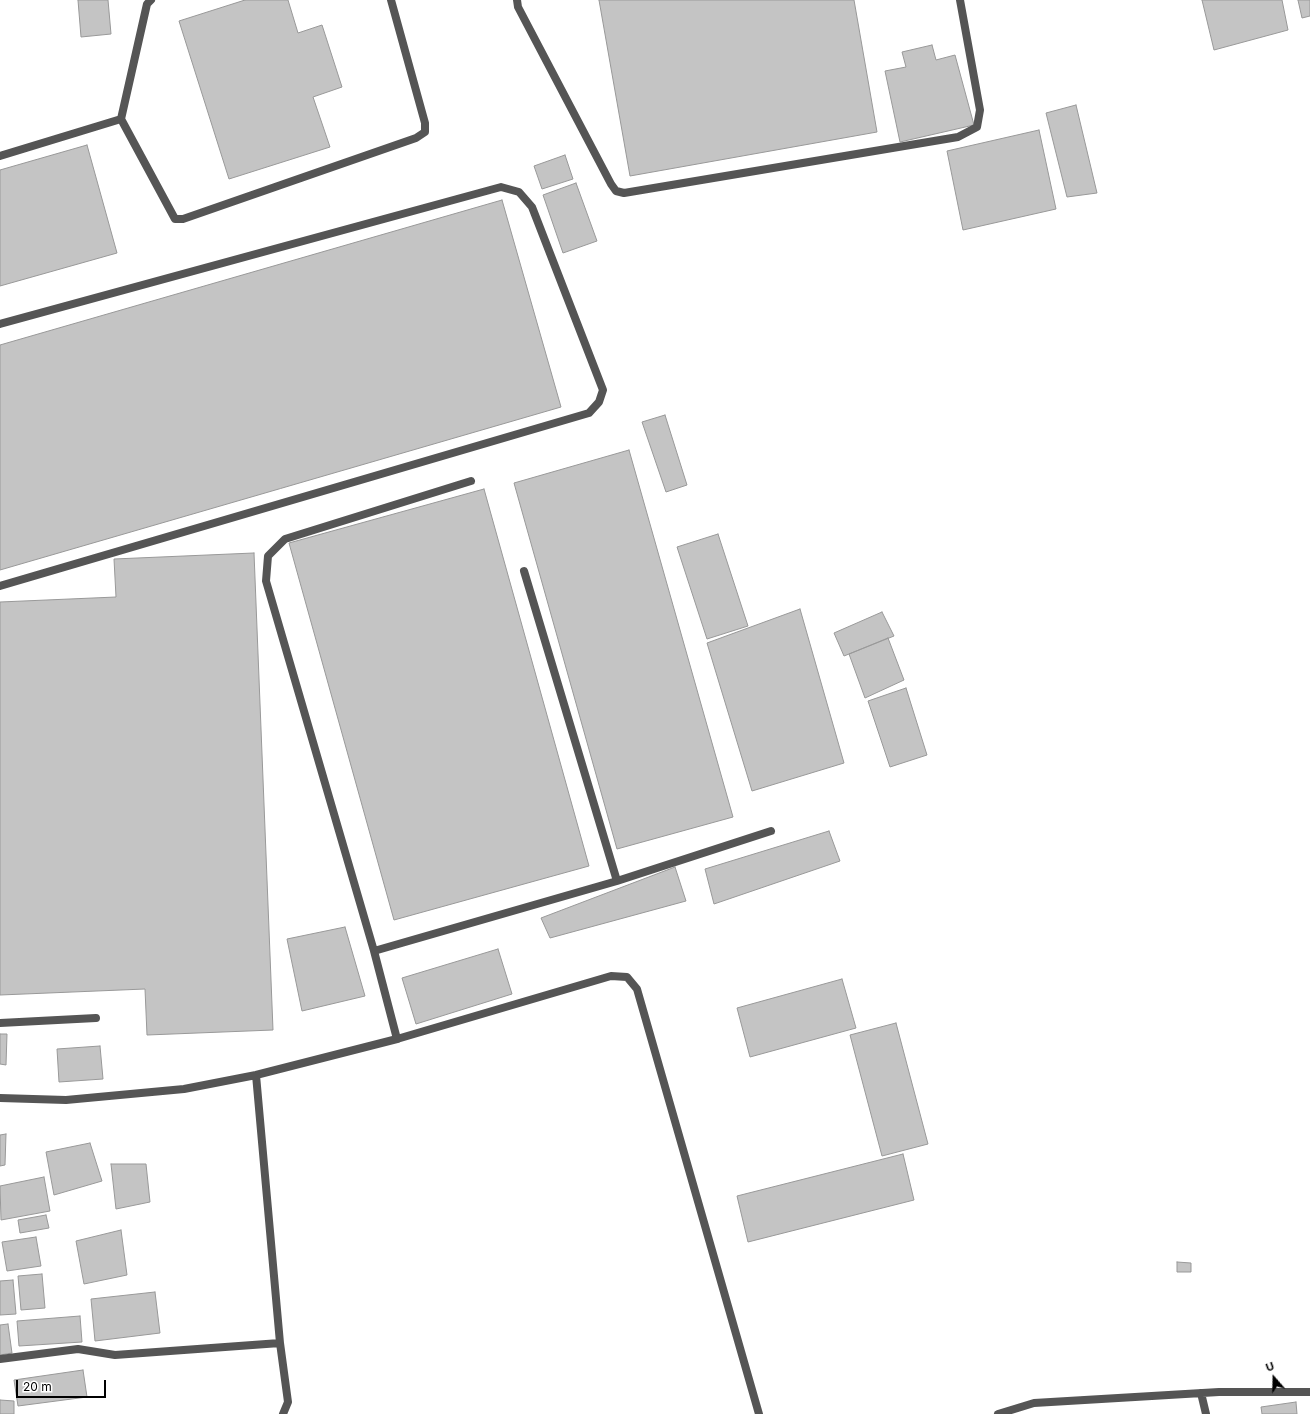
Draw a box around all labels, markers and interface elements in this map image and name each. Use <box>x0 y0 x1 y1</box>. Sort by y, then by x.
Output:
north arrow <box>1254 1358 1294 1398</box>
text: U <box>1264 1359 1276 1375</box>
scale bar <box>18 1372 108 1398</box>
text: 20 m <box>23 1379 52 1394</box>

